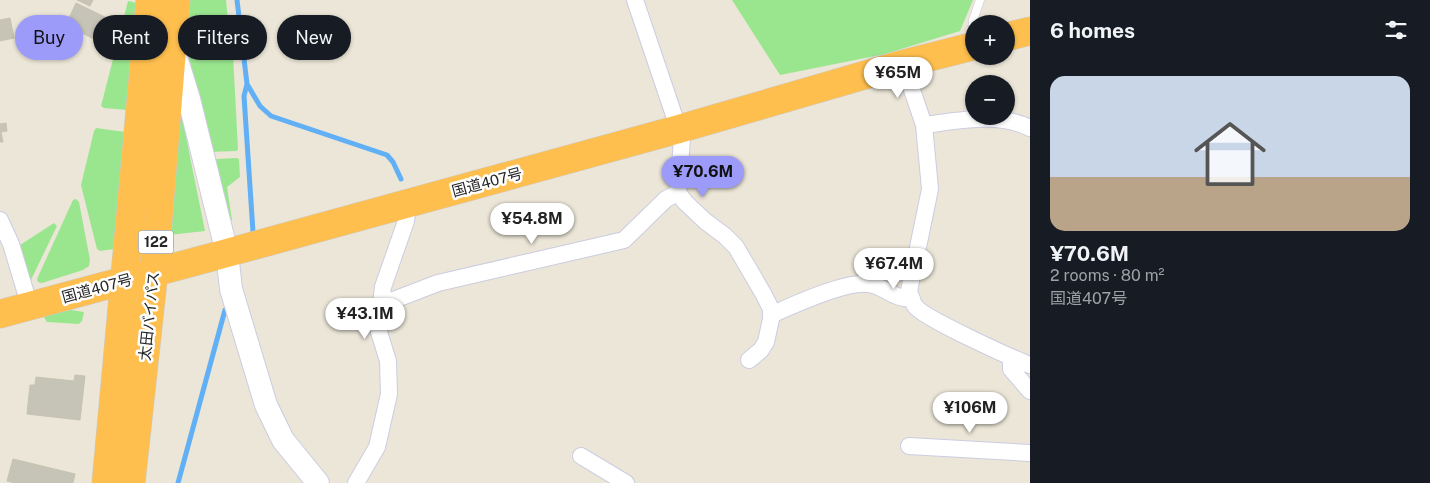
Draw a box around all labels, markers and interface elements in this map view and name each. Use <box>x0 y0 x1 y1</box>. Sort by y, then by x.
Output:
chip: Buy <box>15 15 83 60</box>
chip: Rent <box>93 15 168 60</box>
chip: Filters <box>178 15 267 60</box>
chip: New <box>277 15 351 60</box>
map controls <box>965 15 1015 125</box>
button: + <box>965 15 1015 65</box>
icon: filters <box>1382 16 1410 44</box>
text: 6 homes <box>1050 18 1135 43</box>
pin: ¥65M <box>868 56 928 99</box>
text: ¥65M <box>875 63 921 82</box>
button: − <box>965 75 1015 125</box>
icon: home <box>1185 109 1275 199</box>
pin: ¥70.6M <box>662 156 744 198</box>
text: ¥70.6M <box>673 162 733 181</box>
street label: 国道407号 <box>450 164 524 200</box>
pin: ¥54.8M <box>491 202 573 245</box>
text: ¥54.8M <box>501 209 563 228</box>
road number: 122 <box>138 230 174 253</box>
text: ¥70.6M <box>1050 241 1129 266</box>
pin: ¥67.4M <box>853 248 935 290</box>
text: ¥67.4M <box>865 254 923 273</box>
text: 2 rooms · 80 m² <box>1050 266 1164 285</box>
street label: 国道407号 <box>60 270 134 306</box>
street label: 太田バイパス <box>136 271 162 361</box>
text: 国道407号 <box>1050 289 1127 308</box>
pin: ¥43.1M <box>324 298 406 340</box>
text: ¥43.1M <box>336 304 394 323</box>
pin: ¥106M <box>935 392 1005 434</box>
text: ¥106M <box>944 398 996 417</box>

